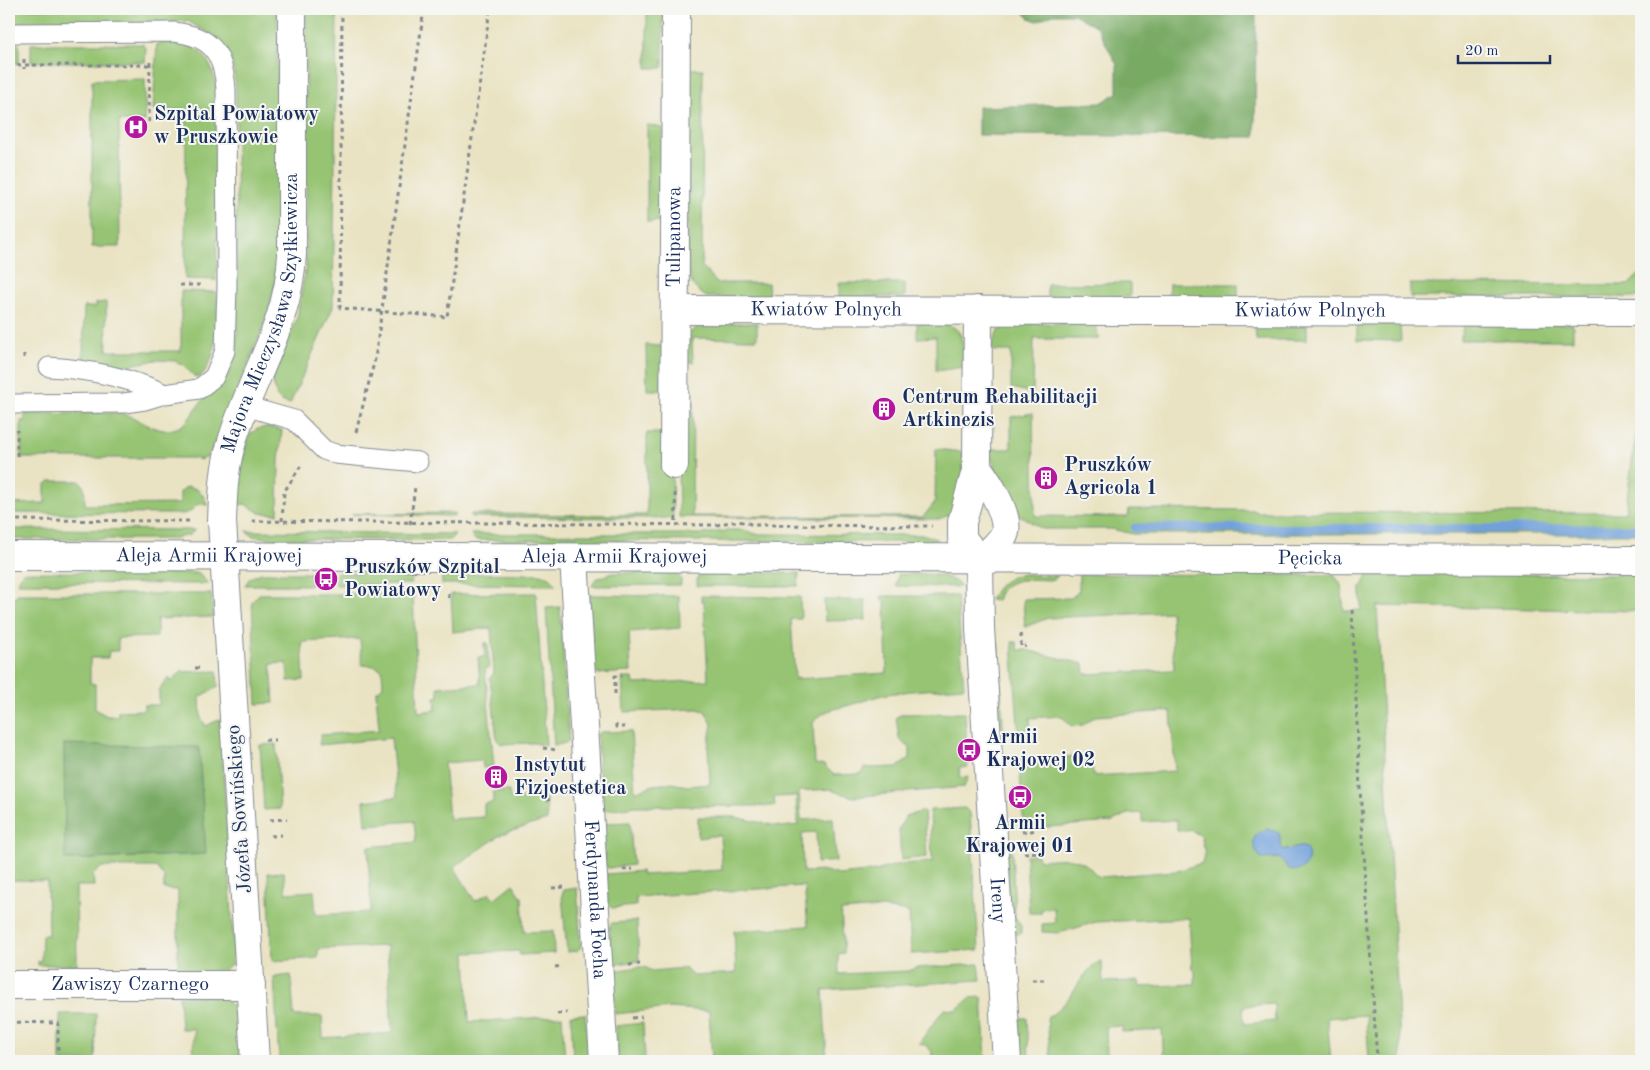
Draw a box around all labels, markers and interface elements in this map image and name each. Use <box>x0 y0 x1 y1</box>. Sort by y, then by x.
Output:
scale bar <box>1458 32 1550 64</box>
text: 20 m <box>1465 44 1499 59</box>
place label: Szpital Powiatowy w Pruszkowie <box>154 105 319 148</box>
hospital icon: Szpital Powiatowy w Pruszkowie <box>123 114 149 140</box>
street label: Majora Mieczysława Szyłkiewicza <box>219 173 302 456</box>
street label: Tulipanowa <box>665 186 685 288</box>
street label: Kwiatów Polnych <box>750 300 902 320</box>
street label: Kwiatów Polnych <box>1234 301 1386 321</box>
place label: Centrum Rehabilitacji Artkinezis <box>902 388 1097 431</box>
building icon: Centrum Rehabilitacji Artkinezis <box>871 396 897 422</box>
place label: Pruszków Agricola 1 <box>1064 456 1158 499</box>
building icon: Pruszków Agricola 1 <box>1033 465 1059 491</box>
street label: Aleja Armii Krajowej <box>115 546 303 567</box>
street label: Aleja Armii Krajowej <box>520 547 708 568</box>
street label: Pęcicka <box>1278 549 1343 569</box>
place label: Pruszków Szpital Powiatowy <box>344 558 500 601</box>
bus stop icon: Pruszków Szpital Powiatowy <box>313 566 339 592</box>
street label: Józefa Sowińskiego <box>224 724 256 894</box>
place label: Armii Krajowej 02 <box>986 728 1095 771</box>
bus stop icon: Armii Krajowej 02 <box>956 737 982 763</box>
place label: Instytut Fizjoestetica <box>514 756 626 799</box>
building icon: Instytut Fizjoestetica <box>483 764 509 790</box>
bus stop icon: Armii Krajowej 01 <box>1007 784 1033 810</box>
place label: Armii Krajowej 01 <box>965 814 1075 857</box>
street label: Ferdynanda Focha <box>580 819 609 980</box>
street label: Ireny <box>986 877 1008 925</box>
street label: Zawiszy Czarnego <box>51 975 209 995</box>

